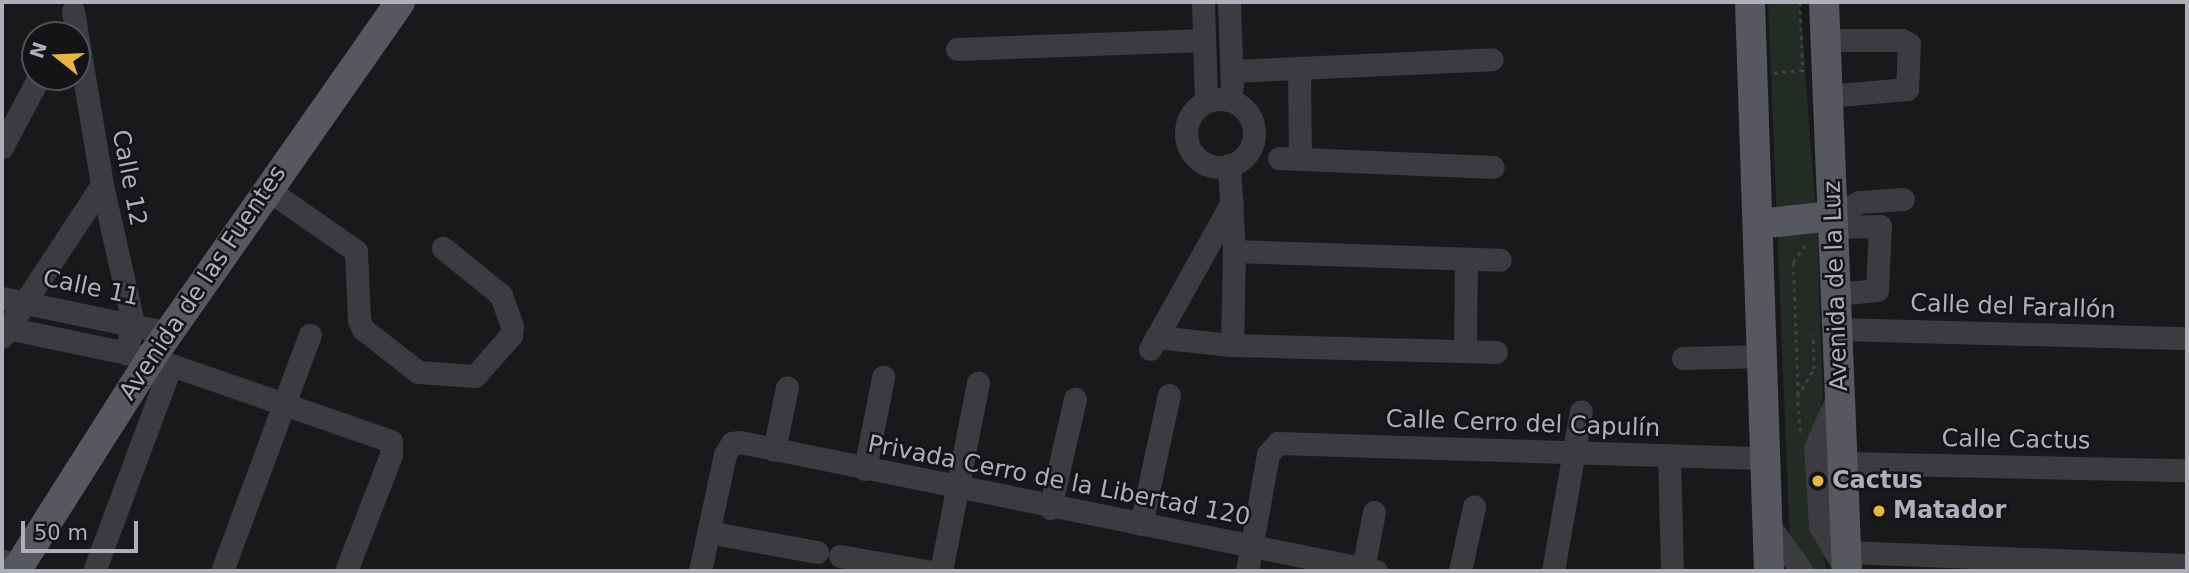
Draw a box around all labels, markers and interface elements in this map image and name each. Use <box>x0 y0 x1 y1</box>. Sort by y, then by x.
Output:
north arrow <box>21 21 91 91</box>
text: N <box>25 39 51 61</box>
street label: Calle 12 <box>106 127 152 229</box>
street label: Avenida de las Fuentes <box>114 160 292 406</box>
street label: Avenida de la Luz <box>1818 180 1854 392</box>
street label: Calle 11 <box>40 264 142 312</box>
street label: Calle del Farallón <box>1910 289 2116 325</box>
street label: Calle Cerro del Capulín <box>1385 405 1661 443</box>
street label: Calle Cactus <box>1941 424 2091 456</box>
street label: Privada Cerro de la Libertad 120 <box>865 430 1253 532</box>
place label: Cactus <box>1832 467 1923 495</box>
marker: Cactus <box>1810 473 1826 489</box>
place label: Matador <box>1893 497 2006 525</box>
marker: Matador <box>1871 503 1887 519</box>
scale bar <box>24 506 142 550</box>
text: 50 m <box>34 521 88 545</box>

